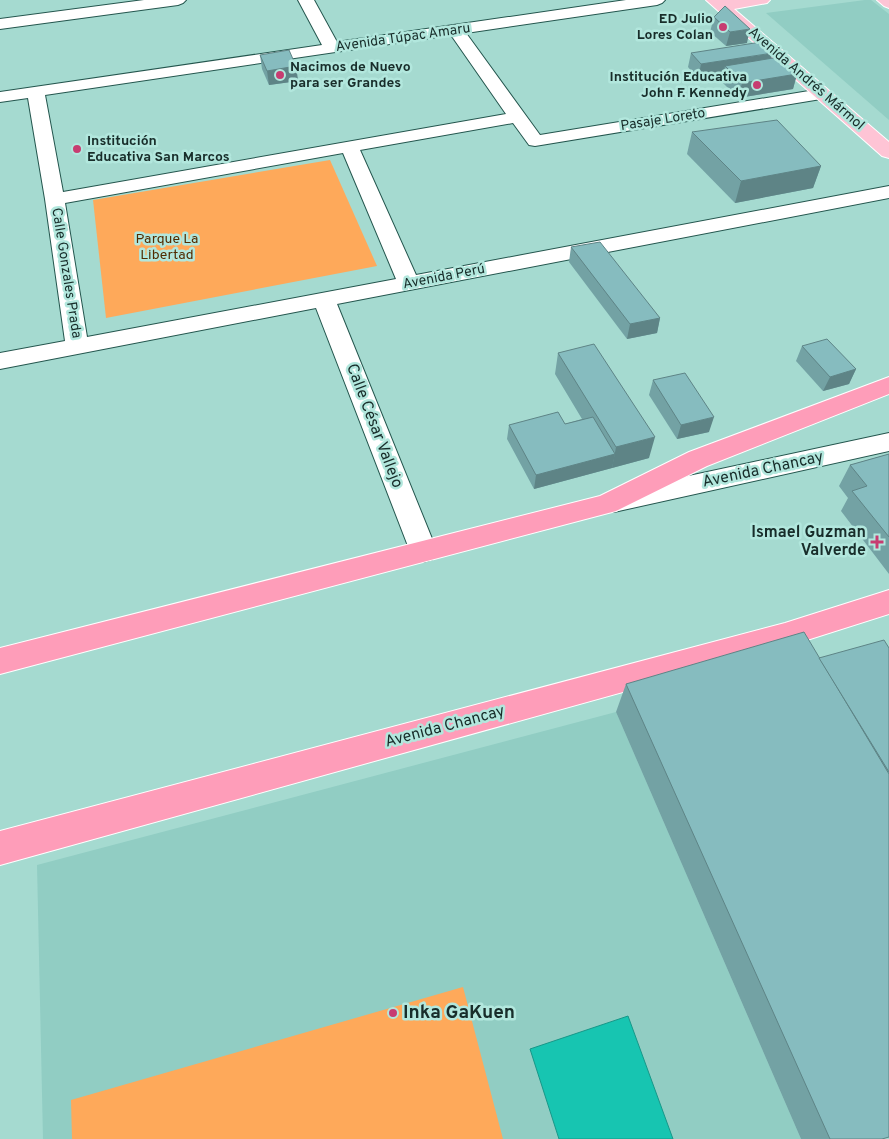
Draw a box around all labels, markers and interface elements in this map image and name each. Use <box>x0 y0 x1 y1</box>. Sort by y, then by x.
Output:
place label: ED Julio Lores Colan <box>637 11 713 44</box>
street label: Avenida Túpac Amaru <box>334 20 472 56</box>
marker: ED Julio Lores Colan <box>717 21 729 33</box>
street label: Avenida Andrés Mármol <box>744 24 868 134</box>
place label: Nacimos de Nuevo para ser Grandes <box>290 59 411 92</box>
marker: Nacimos de Nuevo para ser Grandes <box>274 69 286 81</box>
place label: Institución Educativa John F. Kennedy <box>610 69 747 102</box>
marker: Institución Educativa John F. Kennedy <box>751 79 763 91</box>
street label: Pasaje Loreto <box>619 105 707 135</box>
place label: Institución Educativa San Marcos <box>87 133 230 166</box>
marker: Institución Educativa San Marcos <box>71 143 83 155</box>
street label: Calle Gonzales Prada <box>47 206 85 340</box>
park label: Parque La Libertad <box>136 231 198 264</box>
street label: Avenida Perú <box>402 261 486 293</box>
street label: Calle César Vallejo <box>341 361 407 491</box>
street label: Avenida Chancay <box>701 447 825 493</box>
place label: Ismael Guzman Valverde <box>751 523 866 561</box>
marker: Ismael Guzman Valverde <box>870 535 884 549</box>
street label: Avenida Chancay <box>383 701 507 753</box>
place label: Inka GaKuen <box>403 1001 515 1025</box>
marker: Inka GaKuen <box>387 1007 399 1019</box>

